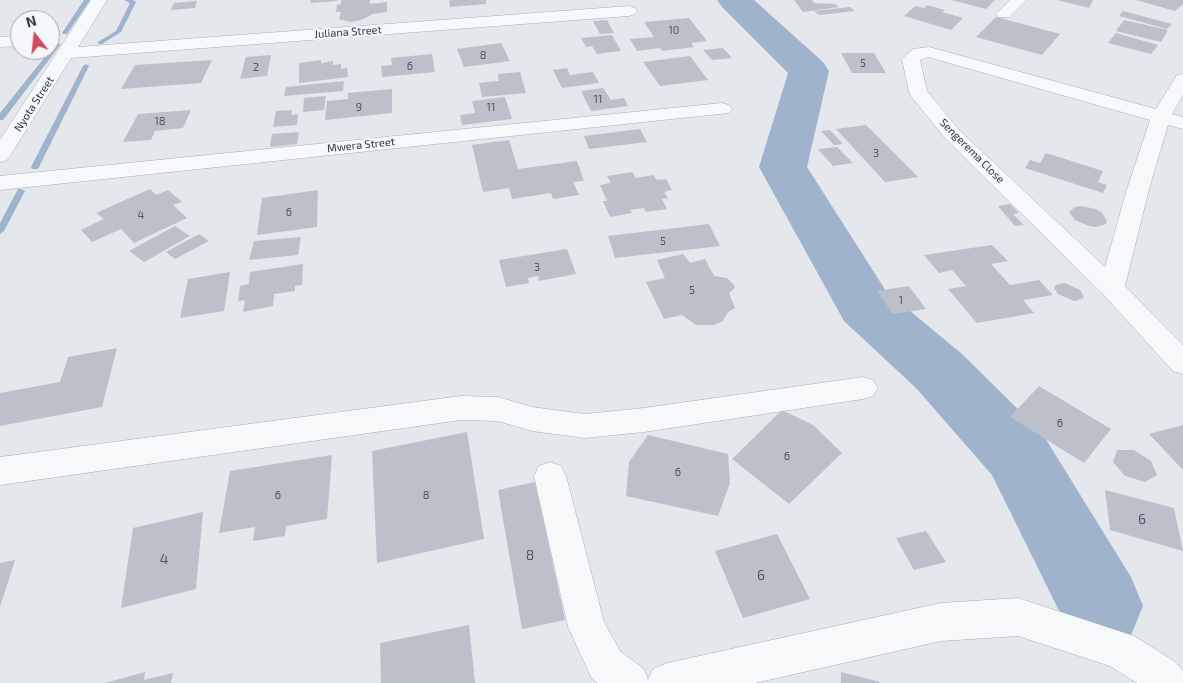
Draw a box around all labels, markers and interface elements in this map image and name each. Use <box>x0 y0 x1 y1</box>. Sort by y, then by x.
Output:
north arrow <box>10 10 60 60</box>
text: N <box>24 11 38 31</box>
street label: Juliana Street <box>314 23 382 41</box>
house number: 10 <box>668 23 680 37</box>
house number: 8 <box>480 48 486 62</box>
house number: 5 <box>860 56 866 70</box>
house number: 6 <box>407 59 413 73</box>
house number: 2 <box>253 60 259 74</box>
street label: Nyota Street <box>11 74 57 134</box>
house number: 11 <box>594 92 602 106</box>
house number: 9 <box>356 100 362 114</box>
house number: 11 <box>487 100 495 114</box>
house number: 18 <box>154 114 166 128</box>
street label: Sengerema Close <box>937 116 1007 186</box>
street label: Mwera Street <box>326 135 396 155</box>
house number: 3 <box>873 146 879 160</box>
house number: 6 <box>286 205 292 219</box>
house number: 4 <box>138 208 144 222</box>
house number: 5 <box>660 234 666 248</box>
house number: 3 <box>534 260 540 274</box>
house number: 5 <box>689 283 695 297</box>
house number: 1 <box>899 293 903 307</box>
house number: 6 <box>1057 416 1063 430</box>
house number: 6 <box>784 449 790 463</box>
house number: 6 <box>675 465 681 479</box>
house number: 6 <box>275 488 281 502</box>
house number: 8 <box>423 488 429 502</box>
house number: 6 <box>1138 511 1146 527</box>
house number: 8 <box>526 547 534 563</box>
house number: 4 <box>160 551 168 567</box>
house number: 6 <box>757 567 765 583</box>

